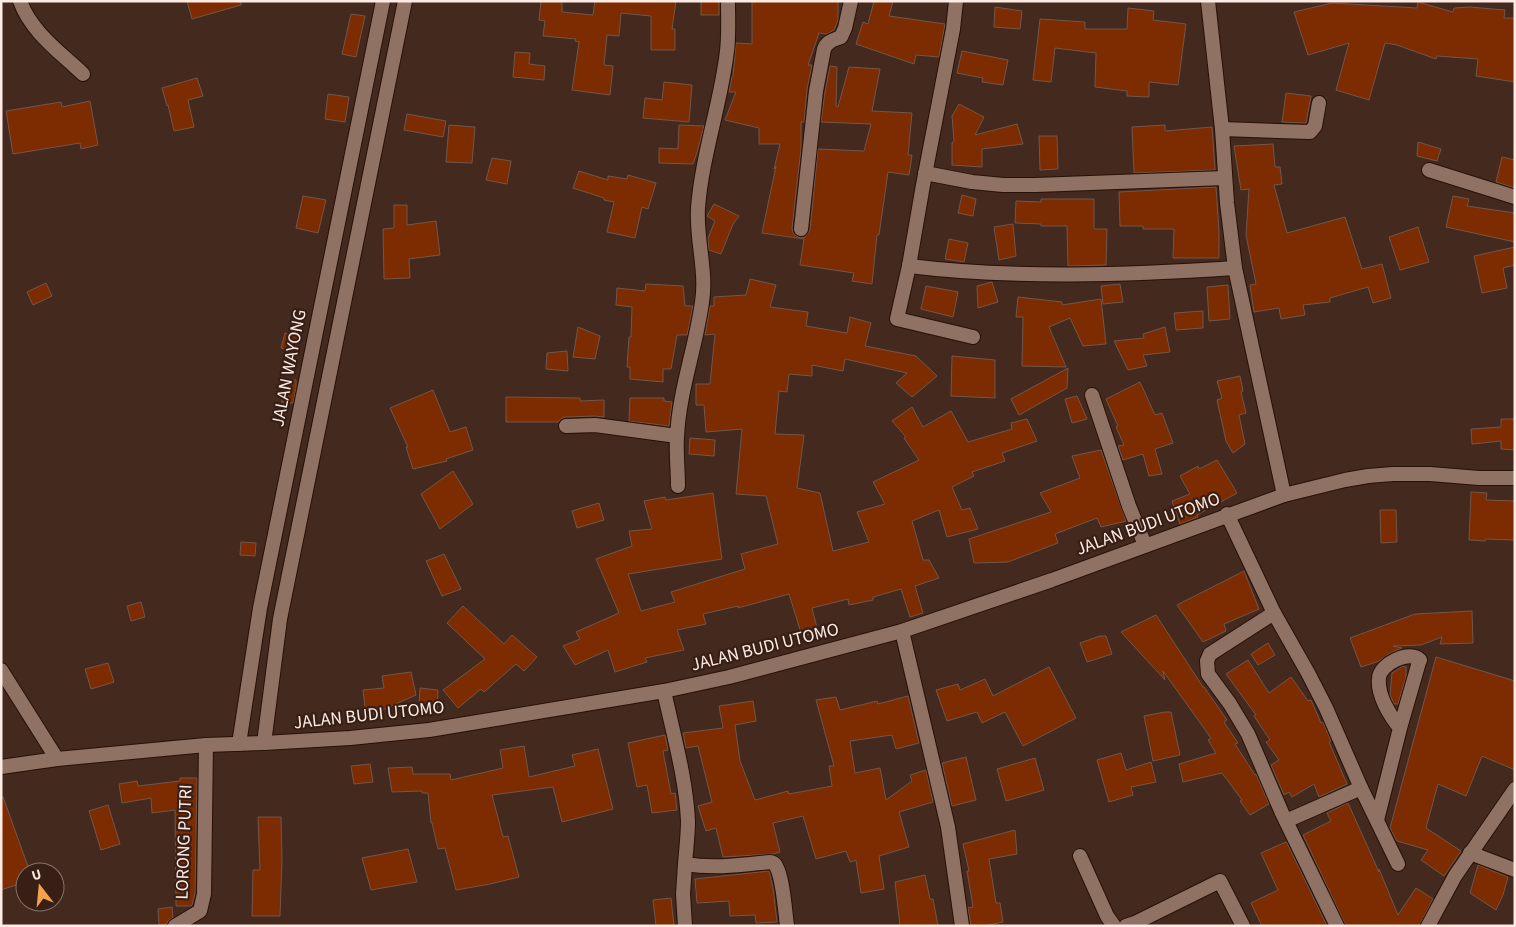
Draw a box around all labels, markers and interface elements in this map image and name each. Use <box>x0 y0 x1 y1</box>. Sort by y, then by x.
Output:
street label: JALAN WAYONG <box>265 307 313 429</box>
street label: JALAN BUDI UTOMO <box>1072 486 1224 562</box>
street label: JALAN BUDI UTOMO <box>688 617 842 677</box>
street label: JALAN BUDI UTOMO <box>292 695 446 735</box>
street label: LORONG PUTRI <box>169 784 199 900</box>
north arrow <box>15 862 65 912</box>
text: U <box>29 865 44 886</box>

